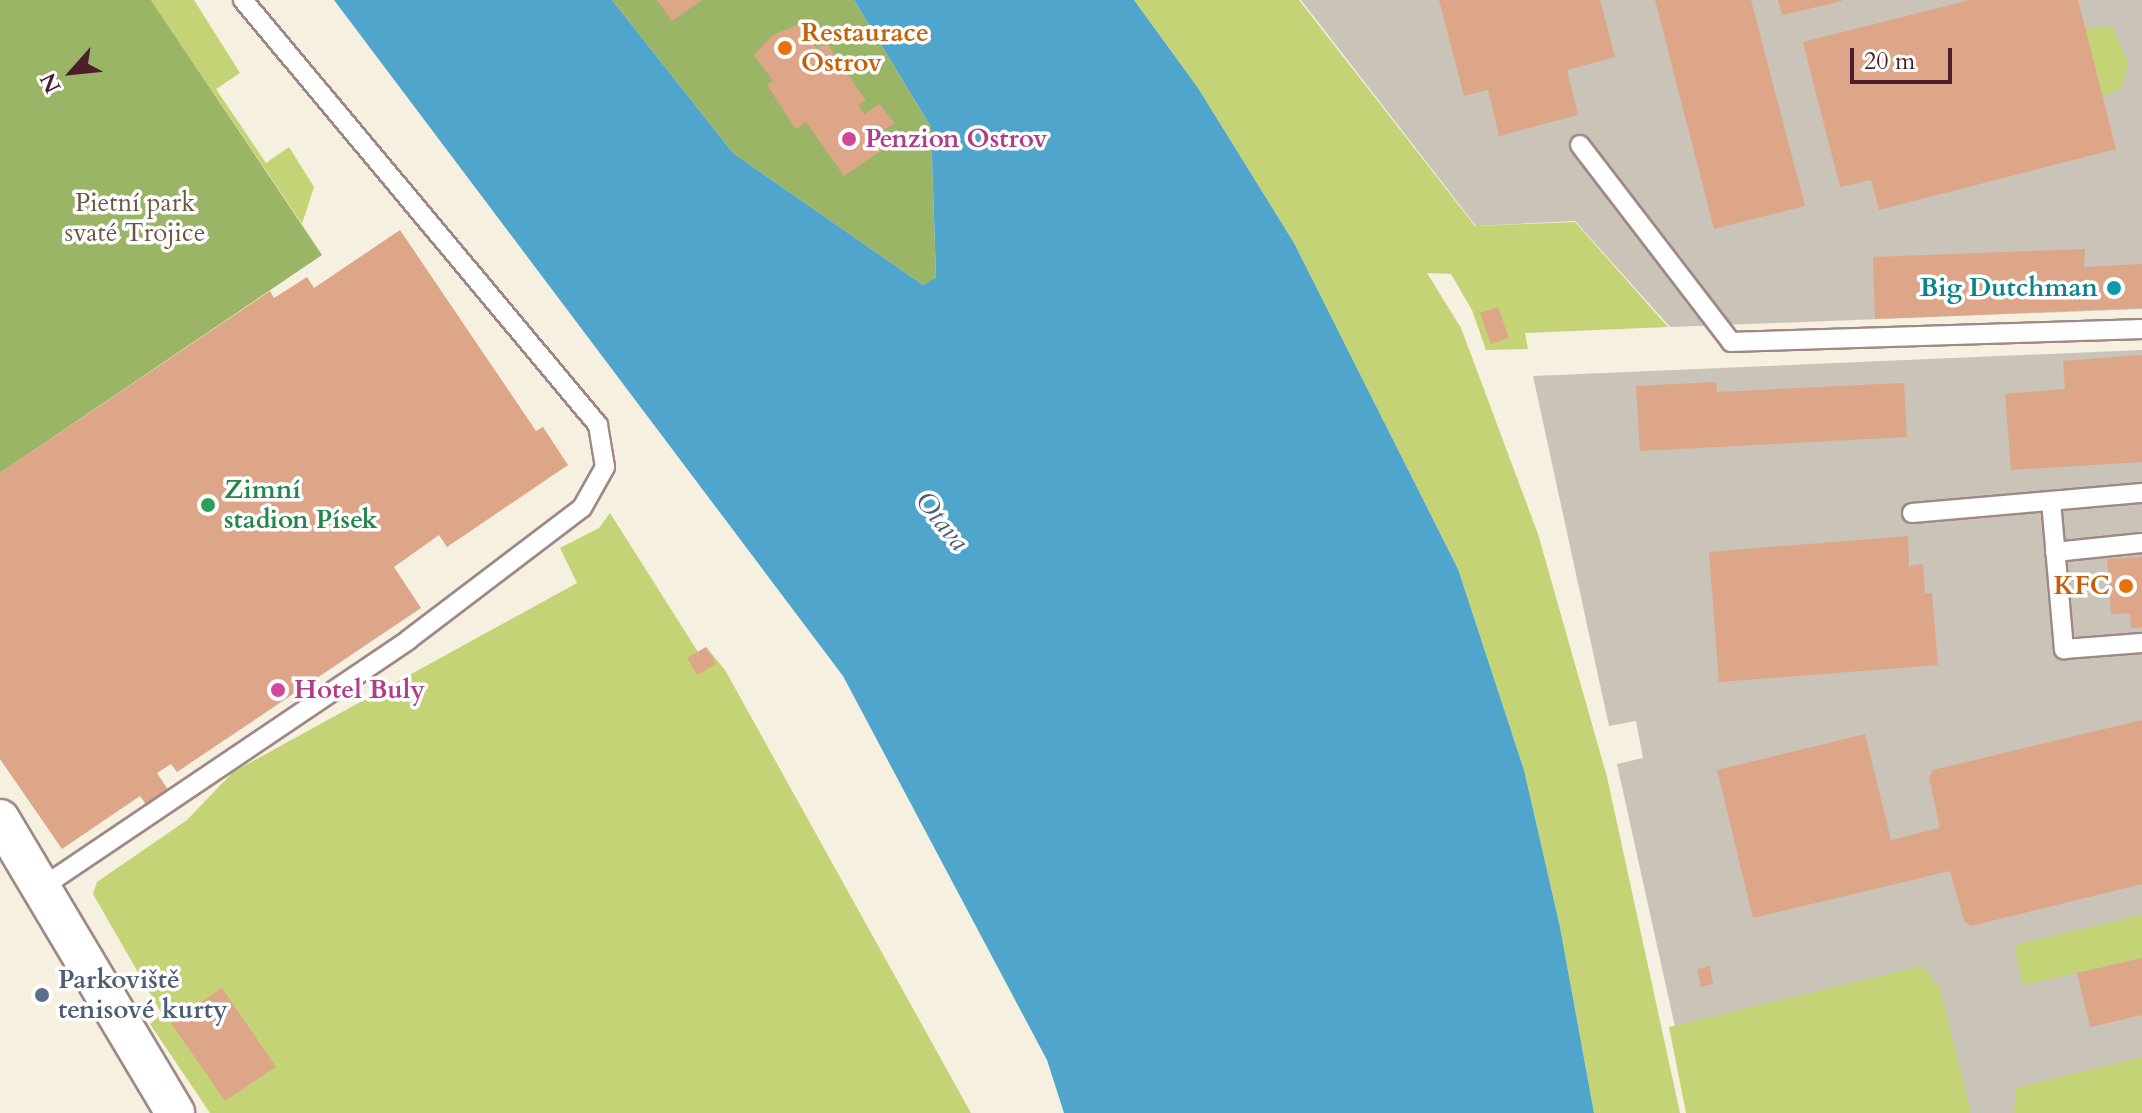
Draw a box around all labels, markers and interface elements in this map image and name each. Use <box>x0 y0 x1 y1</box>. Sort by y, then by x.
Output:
place label: Restaurace Ostrov <box>801 17 929 78</box>
north arrow <box>32 32 112 112</box>
scale bar <box>1854 32 1956 82</box>
marker: Restaurace Ostrov <box>776 39 794 57</box>
text: 20 m <box>1864 45 1915 78</box>
text: N <box>33 68 68 98</box>
place label: Penzion Ostrov <box>865 123 1047 155</box>
marker: Penzion Ostrov <box>840 130 858 148</box>
park label: Pietní park svaté Trojice <box>65 187 205 248</box>
place label: Big Dutchman <box>1919 272 2098 304</box>
marker: Big Dutchman <box>2105 279 2123 297</box>
place label: Zimní stadion Písek <box>224 474 378 536</box>
water label: Otava <box>908 484 976 558</box>
marker: Zimní stadion Písek <box>199 496 217 514</box>
place label: KFC <box>2053 570 2110 602</box>
marker: KFC <box>2117 577 2135 595</box>
place label: Hotel Buly <box>294 674 425 706</box>
marker: Hotel Buly <box>269 681 287 699</box>
place label: Parkoviště tenisové kurty <box>58 964 228 1026</box>
marker: Parkoviště tenisové kurty <box>33 986 51 1004</box>

